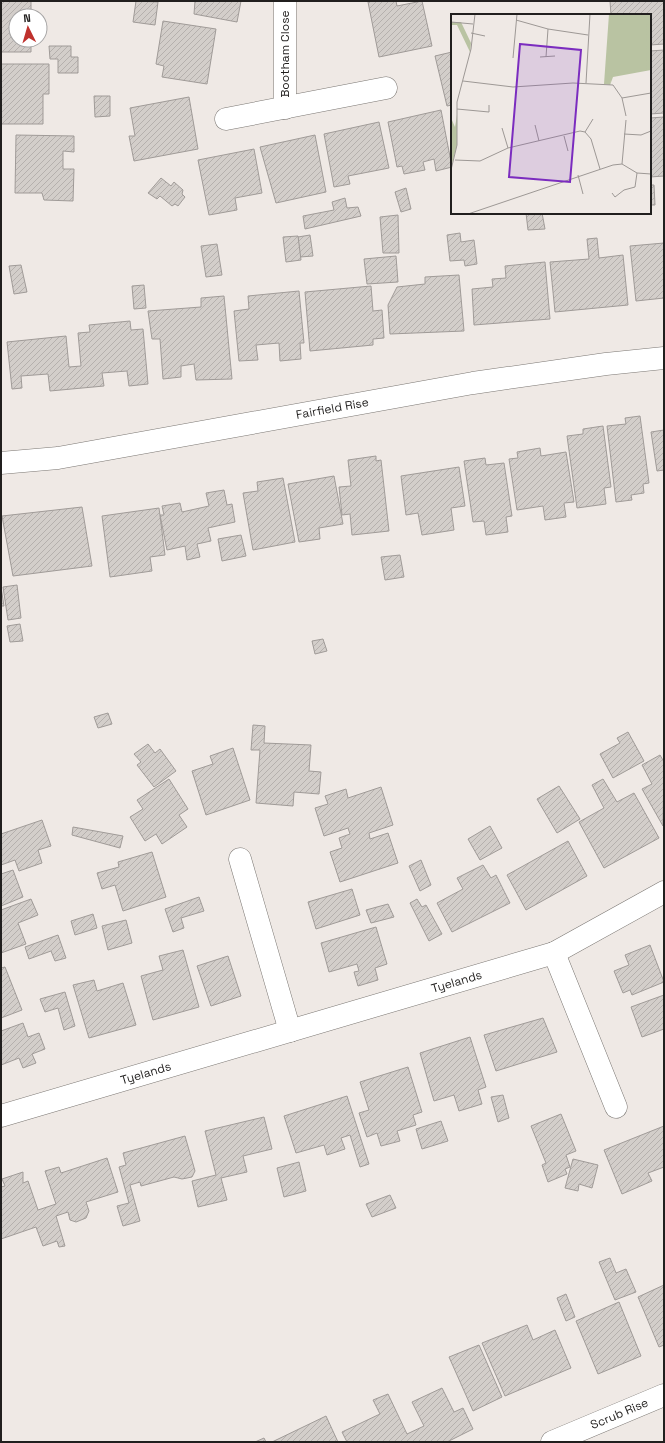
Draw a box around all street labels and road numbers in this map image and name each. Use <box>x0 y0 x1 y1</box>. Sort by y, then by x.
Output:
street label: Bootham Close <box>277 10 293 98</box>
street label: Fairfield Rise <box>295 394 370 423</box>
street label: Tyelands <box>429 967 484 997</box>
street label: Tyelands <box>119 1058 173 1088</box>
street label: Scrub Rise <box>588 1395 651 1433</box>

